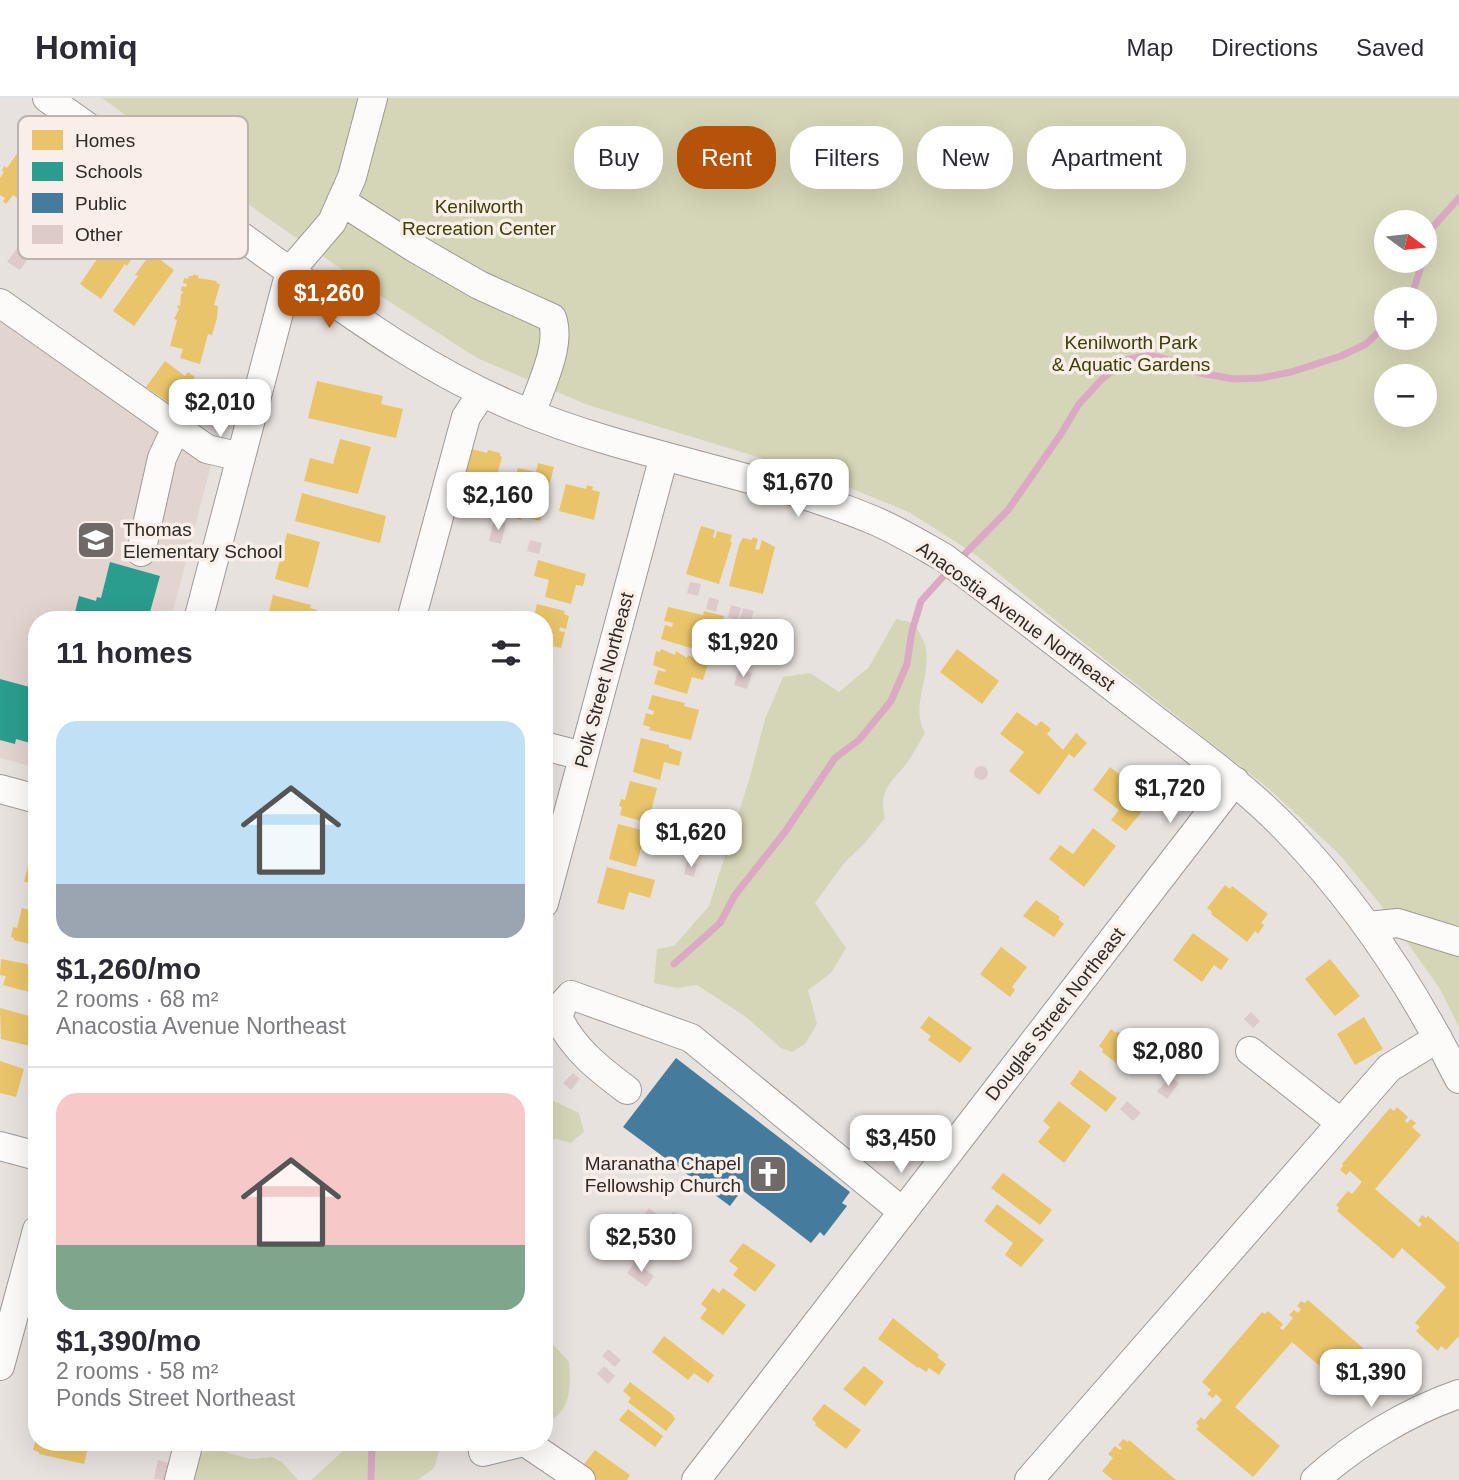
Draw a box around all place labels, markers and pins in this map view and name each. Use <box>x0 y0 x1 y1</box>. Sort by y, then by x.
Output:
pin: $1,260 <box>272 271 386 330</box>
pin: $2,010 <box>163 380 277 439</box>
pin: $1,670 <box>741 460 855 519</box>
pin: $2,160 <box>441 472 555 532</box>
school or university icon: Thomas Elementary School <box>75 519 117 561</box>
place label: Thomas Elementary School <box>123 519 282 562</box>
pin: $1,920 <box>686 620 800 679</box>
pin: $1,720 <box>1113 766 1227 825</box>
pin: $1,620 <box>634 810 748 869</box>
pin: $2,080 <box>1111 1028 1225 1088</box>
pin: $3,450 <box>844 1116 958 1175</box>
place label: Maranatha Chapel Fellowship Church <box>585 1153 741 1196</box>
church icon: Maranatha Chapel Fellowship Church <box>747 1153 789 1195</box>
pin: $2,530 <box>584 1214 698 1274</box>
pin: $1,390 <box>1314 1350 1428 1409</box>

